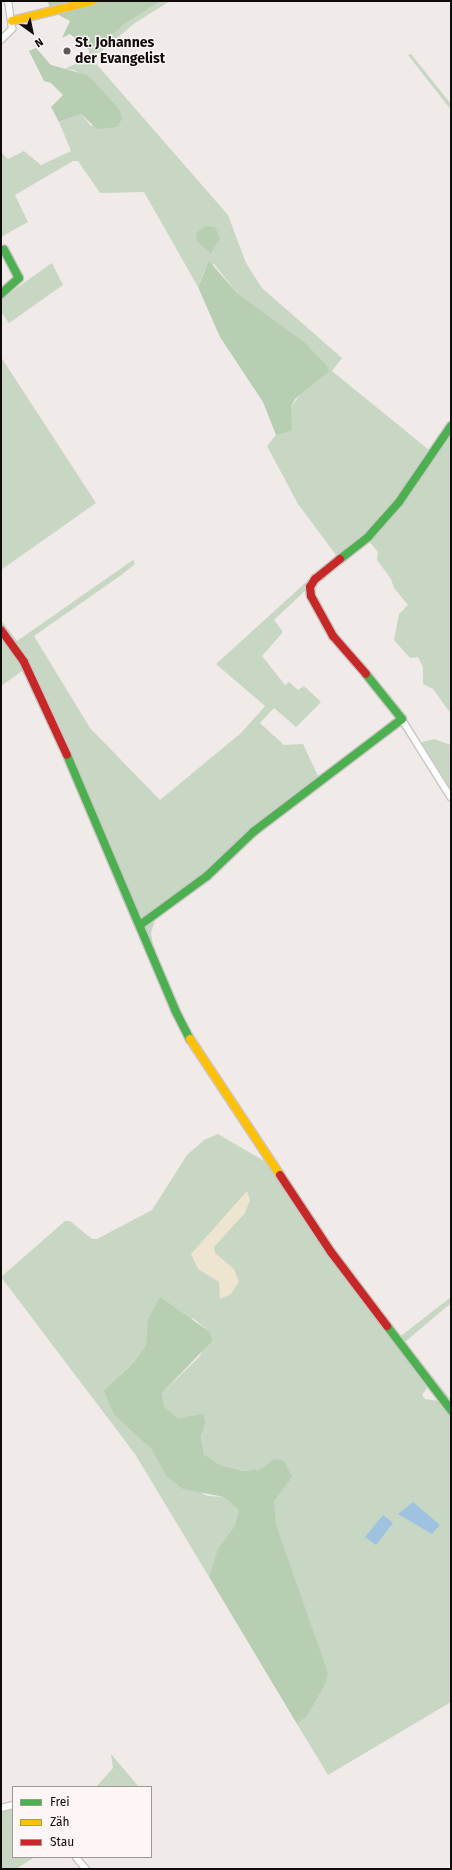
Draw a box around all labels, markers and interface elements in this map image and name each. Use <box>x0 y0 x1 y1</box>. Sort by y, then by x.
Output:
north arrow <box>12 12 52 52</box>
text: N <box>32 35 45 50</box>
place label: St. Johannes der Evangelist <box>75 35 165 68</box>
marker: St. Johannes der Evangelist <box>62 46 72 56</box>
legend <box>12 1786 152 1858</box>
text: Frei <box>50 1795 70 1809</box>
text: Zäh <box>50 1815 70 1829</box>
text: Stau <box>50 1835 74 1849</box>

